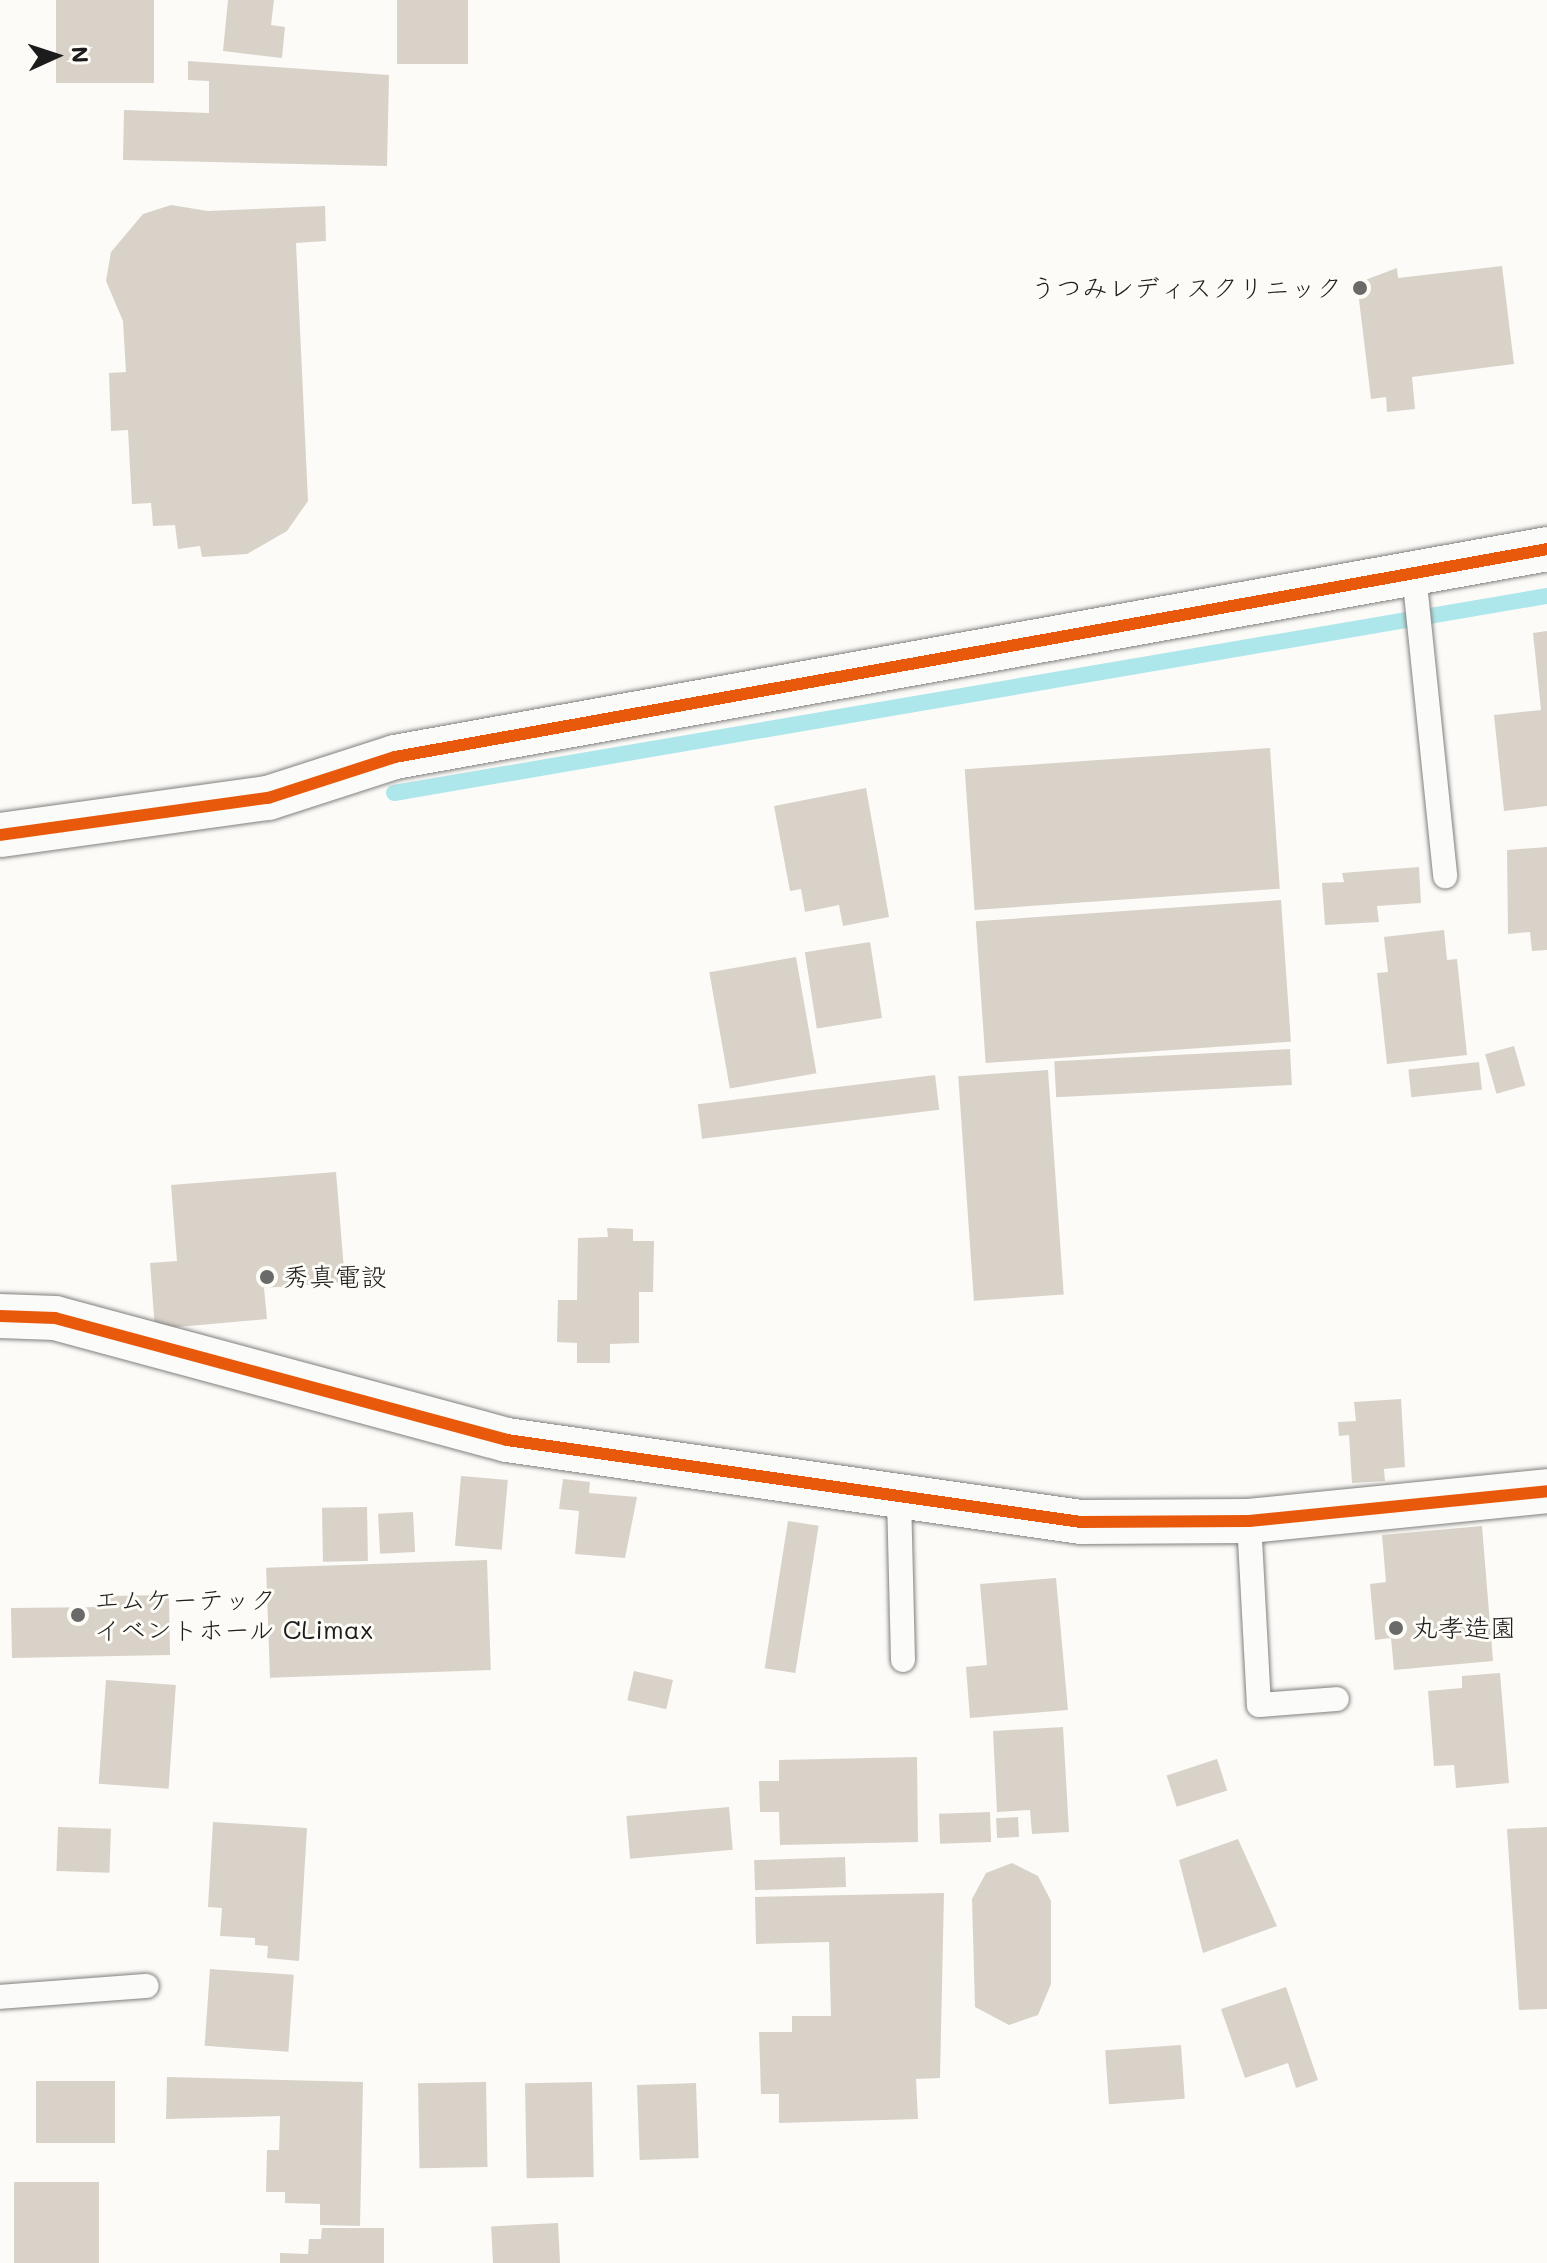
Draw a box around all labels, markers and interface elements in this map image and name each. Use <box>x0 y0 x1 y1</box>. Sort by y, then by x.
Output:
north arrow <box>16 16 96 96</box>
text: N <box>66 46 95 64</box>
place label: うつみレディスクリニック <box>1030 272 1342 304</box>
marker: うつみレディスクリニック <box>1349 277 1371 299</box>
place label: 秀真電設 <box>283 1261 387 1293</box>
marker: 秀真電設 <box>258 1268 276 1286</box>
place label: エムケーテック イベントホール CLimax <box>94 1584 375 1646</box>
marker: エムケーテック イベントホール CLimax <box>69 1606 87 1624</box>
place label: 丸孝造園 <box>1412 1612 1516 1644</box>
marker: 丸孝造園 <box>1387 1619 1405 1637</box>

